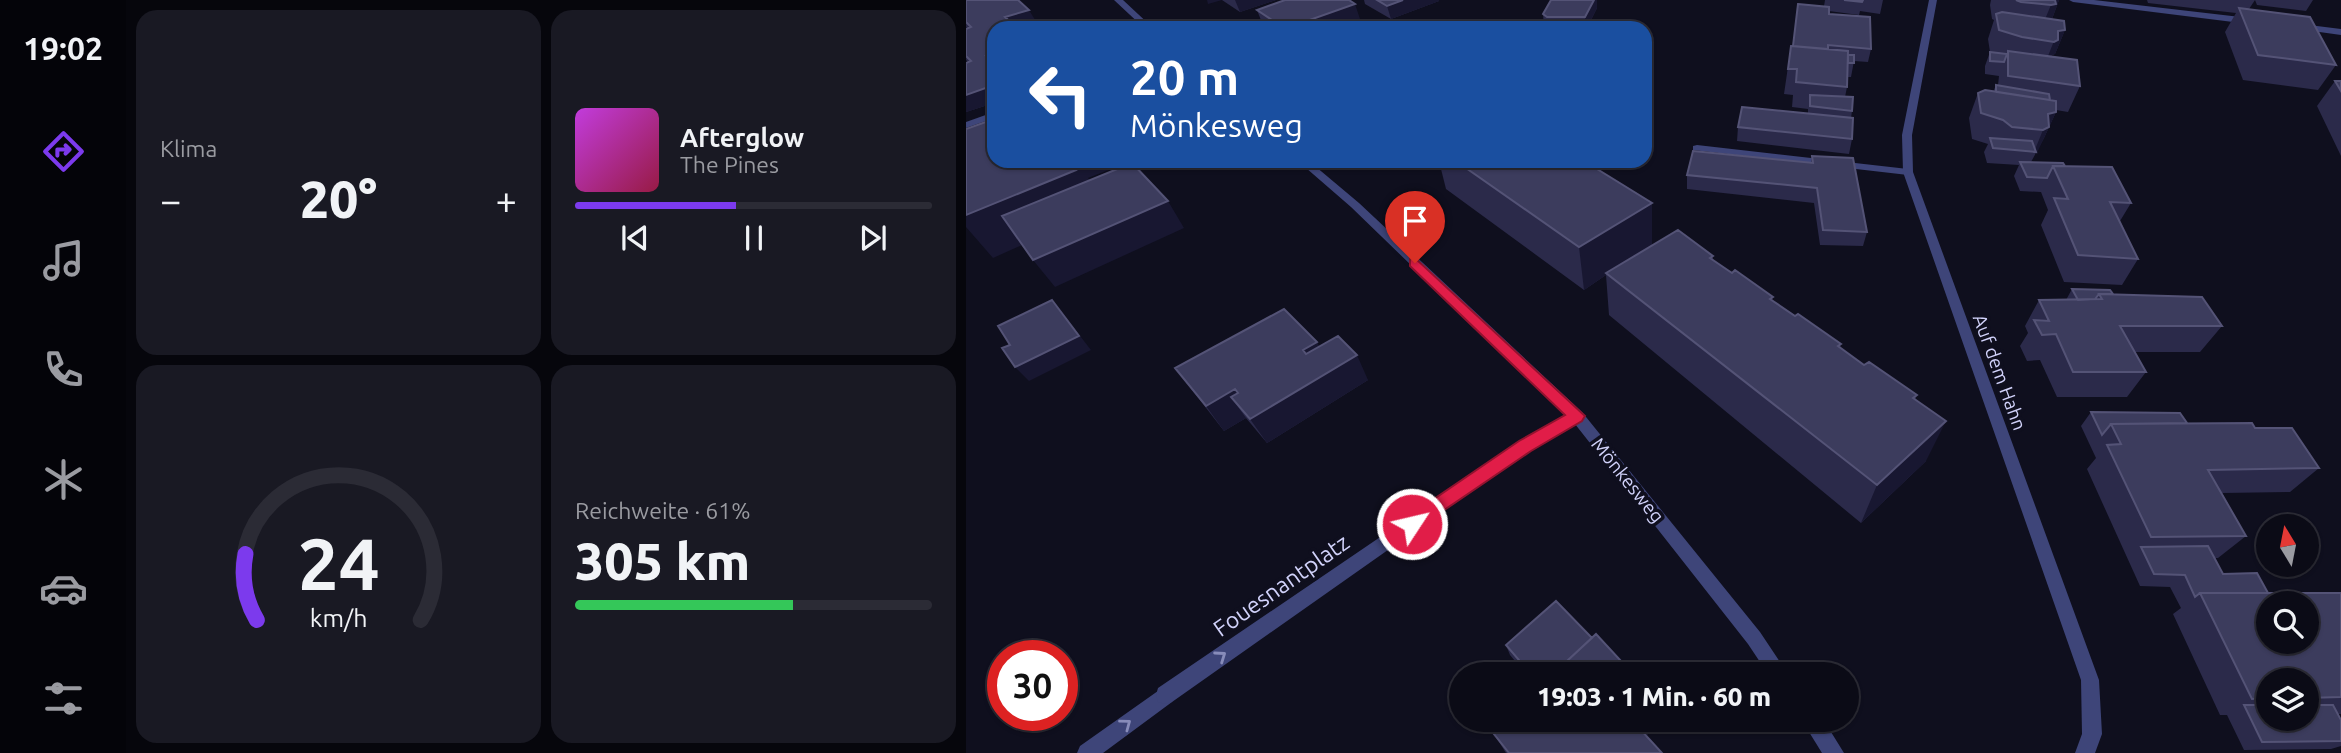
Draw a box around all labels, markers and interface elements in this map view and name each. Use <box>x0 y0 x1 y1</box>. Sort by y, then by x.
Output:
text: 19:02 <box>23 30 103 66</box>
icon: left <box>1015 49 1106 140</box>
text: 20 m <box>1130 49 1239 104</box>
text: Mönkesweg <box>1130 107 1303 143</box>
text: Afterglow <box>680 123 804 152</box>
icon: directions <box>39 127 88 176</box>
text: Klima <box>160 136 217 161</box>
text: The Pines <box>680 152 779 177</box>
text: 20° <box>300 170 377 228</box>
text: − <box>160 179 181 221</box>
text: + <box>496 179 517 221</box>
pin <box>1385 191 1445 263</box>
icon: arrive <box>1396 202 1434 240</box>
icon: previous <box>616 219 654 257</box>
icon: pause <box>735 219 773 257</box>
icon: next <box>854 219 892 257</box>
icon: music <box>39 236 88 285</box>
street label: Auf dem Hahn <box>1969 311 2031 433</box>
icon: phone <box>39 345 88 394</box>
street label: Mönkesweg <box>1587 433 1669 527</box>
icon: climate <box>39 455 88 504</box>
position arrow <box>1375 487 1449 561</box>
text: Reichweite · 61% <box>575 498 751 523</box>
north arrow <box>2256 514 2319 578</box>
map controls <box>2256 514 2319 731</box>
text: 24 <box>297 522 380 604</box>
street label: Fouesnantplatz <box>1209 529 1353 641</box>
text: 305 km <box>575 532 750 590</box>
icon: car <box>39 564 88 613</box>
button: search <box>2256 591 2319 654</box>
text: km/h <box>310 604 367 632</box>
speed limit sign: 30 <box>987 640 1078 731</box>
one-way arrow <box>1213 652 1226 664</box>
button: layers <box>2256 668 2319 731</box>
icon: filters <box>39 674 88 723</box>
text: 19:03 · 1 Min. · 60 m <box>1537 682 1771 711</box>
one-way arrow <box>1118 720 1131 732</box>

